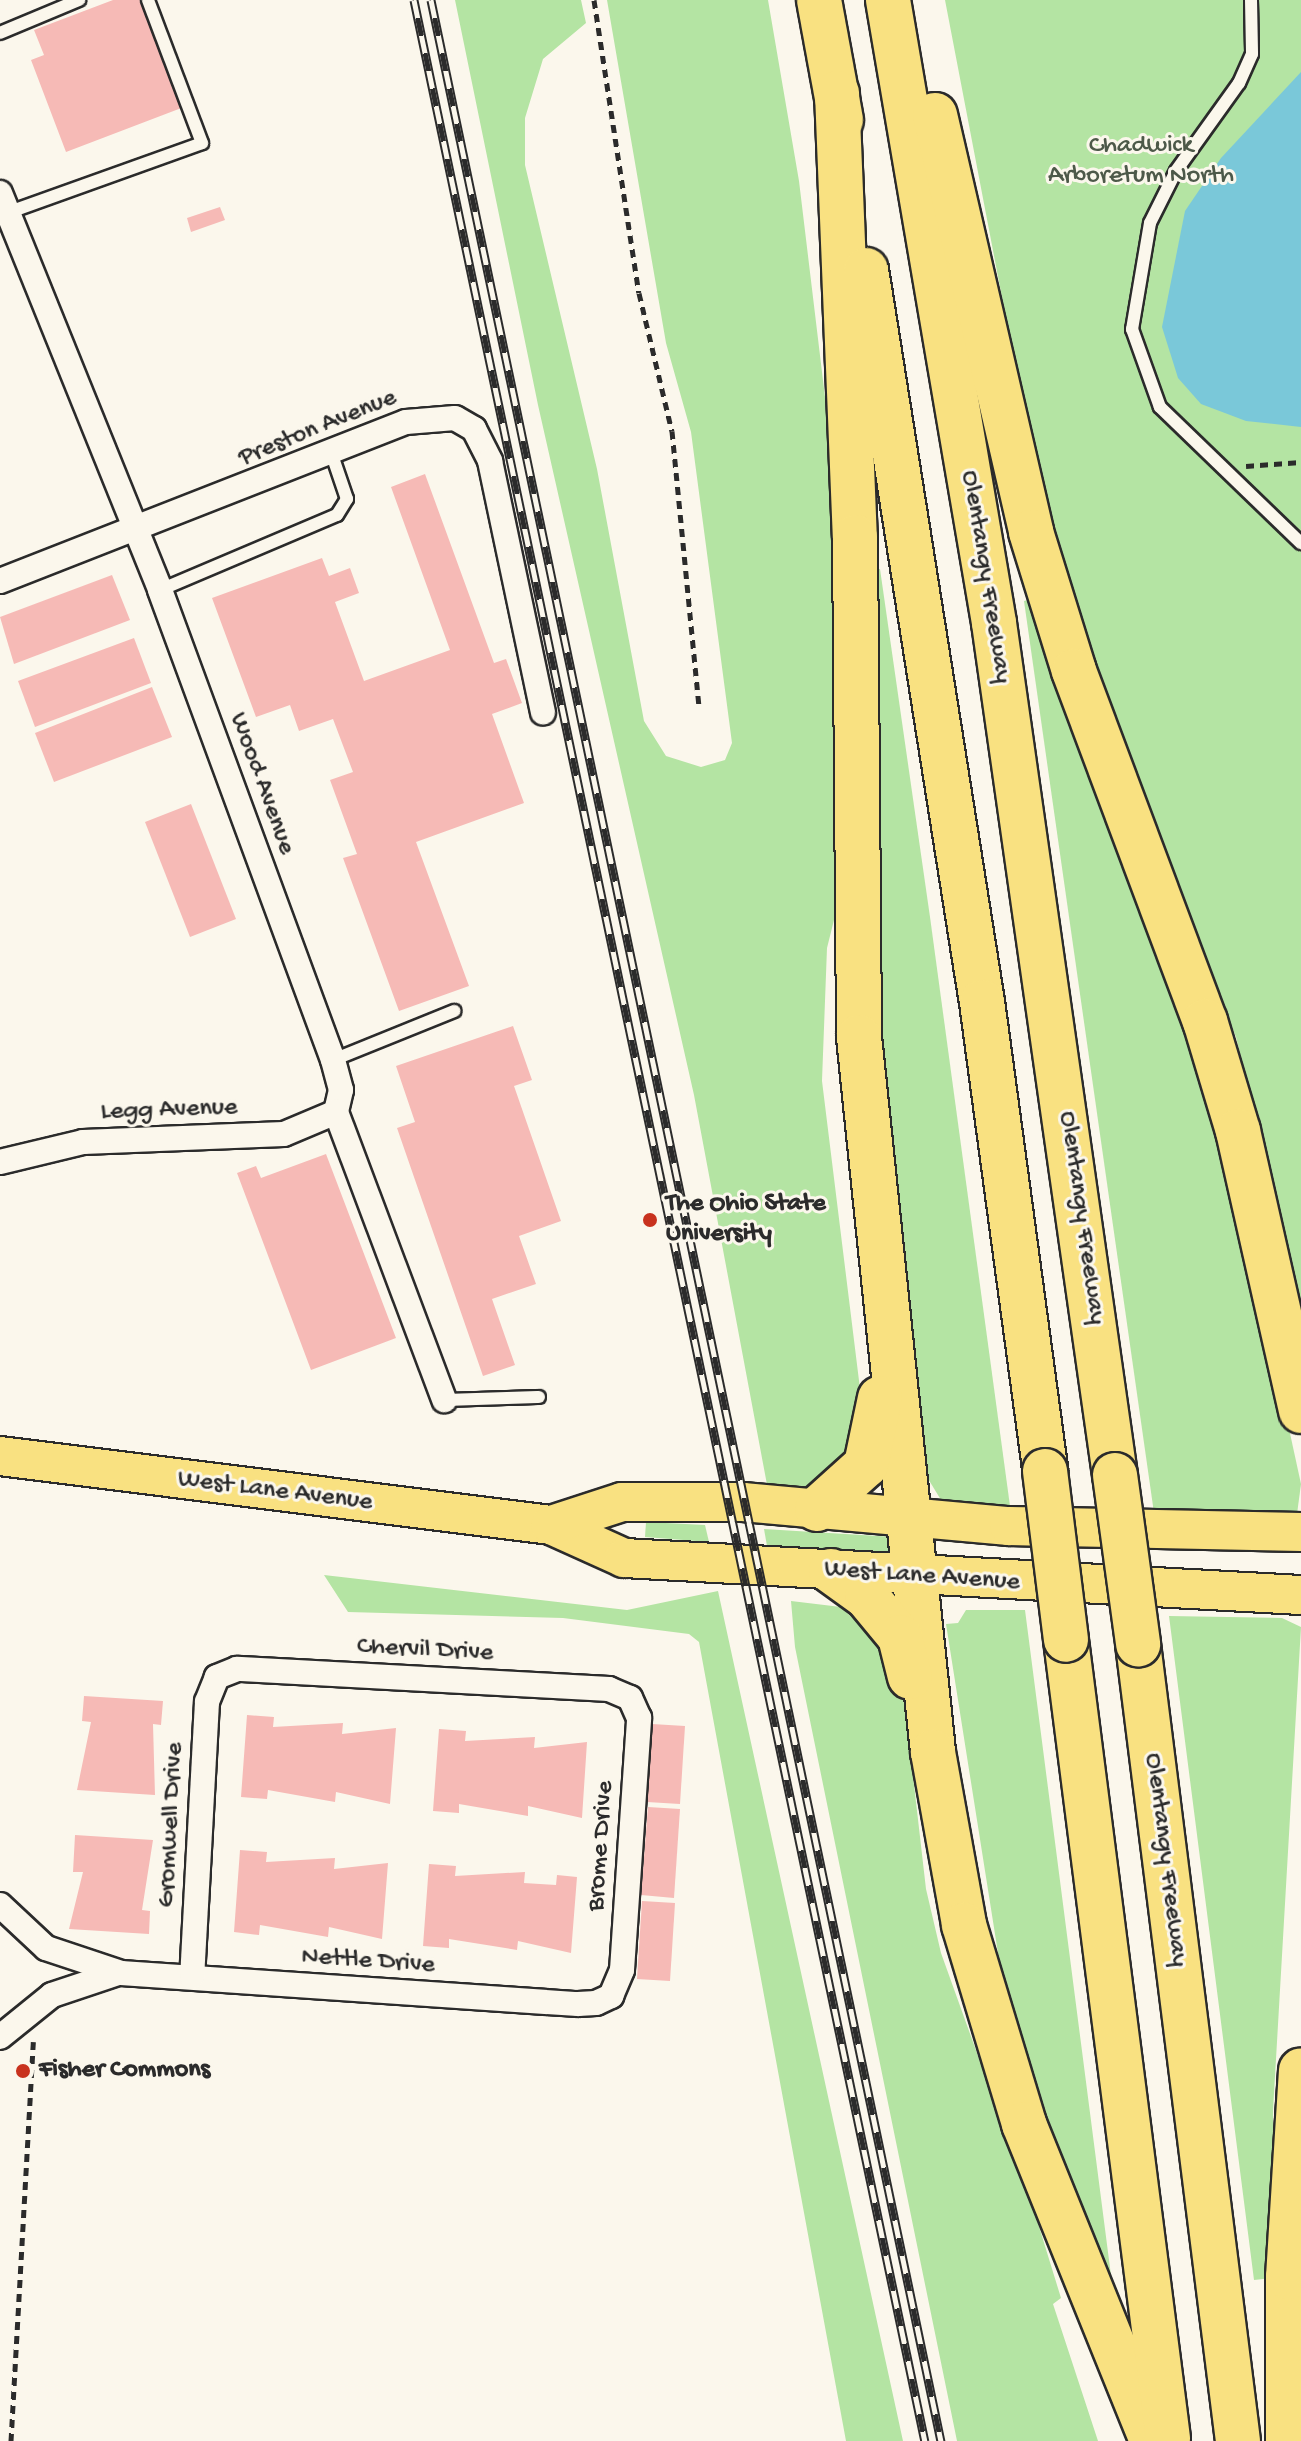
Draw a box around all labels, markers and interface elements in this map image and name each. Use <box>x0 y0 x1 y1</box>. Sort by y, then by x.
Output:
park label: Chadwick Arboretum North <box>1048 131 1234 192</box>
street label: Preston Avenue <box>235 383 401 475</box>
street label: Olentangy Freeway <box>953 468 1017 686</box>
street label: Wood Avenue <box>221 709 301 859</box>
street label: Legg Avenue <box>100 1093 238 1129</box>
street label: Olentangy Freeway <box>1051 1109 1111 1327</box>
place label: The Ohio State University <box>666 1189 826 1250</box>
marker: The Ohio State University <box>641 1211 659 1229</box>
street label: West Lane Avenue <box>176 1465 374 1519</box>
street label: West Lane Avenue <box>823 1555 1021 1599</box>
street label: Chervil Drive <box>356 1632 494 1670</box>
street label: Gromwell Drive <box>152 1742 192 1908</box>
street label: Olentangy Freeway <box>1136 1751 1194 1969</box>
street label: Brome Drive <box>582 1780 622 1912</box>
street label: Nettle Drive <box>300 1942 436 1982</box>
place label: Fisher Commons <box>39 2055 210 2087</box>
marker: Fisher Commons <box>14 2062 32 2080</box>

